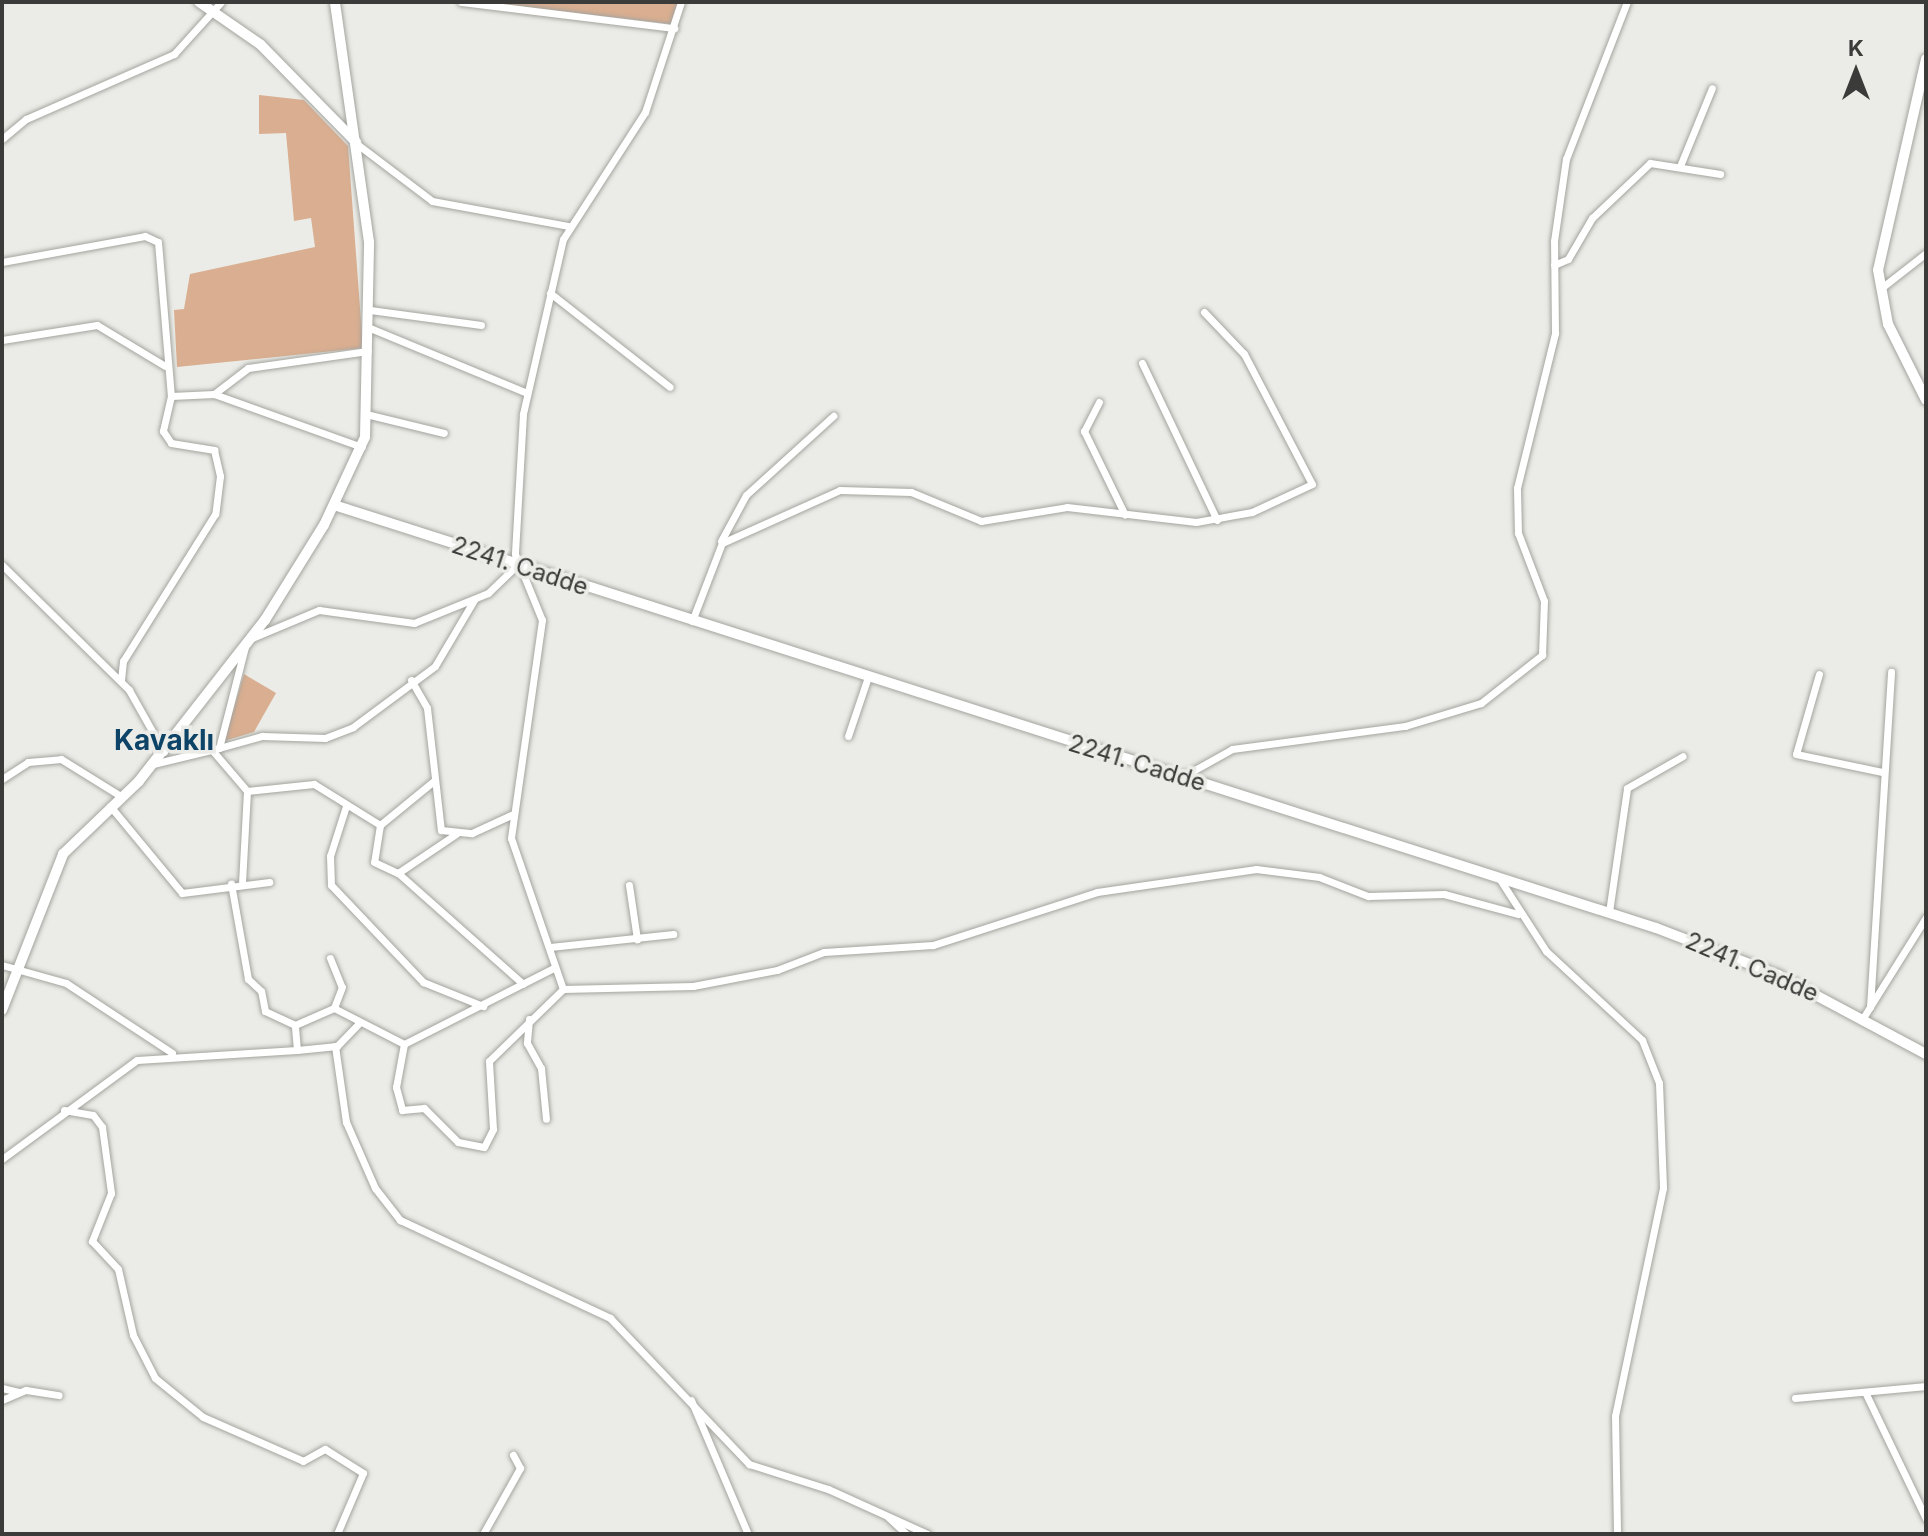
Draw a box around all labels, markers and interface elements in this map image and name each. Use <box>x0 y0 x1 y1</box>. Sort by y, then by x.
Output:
north arrow <box>1816 32 1896 112</box>
text: K <box>1848 35 1864 61</box>
street label: 2241. Cadde <box>448 530 592 602</box>
district label: Kavaklı <box>114 723 214 757</box>
street label: 2241. Cadde <box>1065 729 1209 797</box>
street label: 2241. Cadde <box>1681 926 1823 1008</box>

